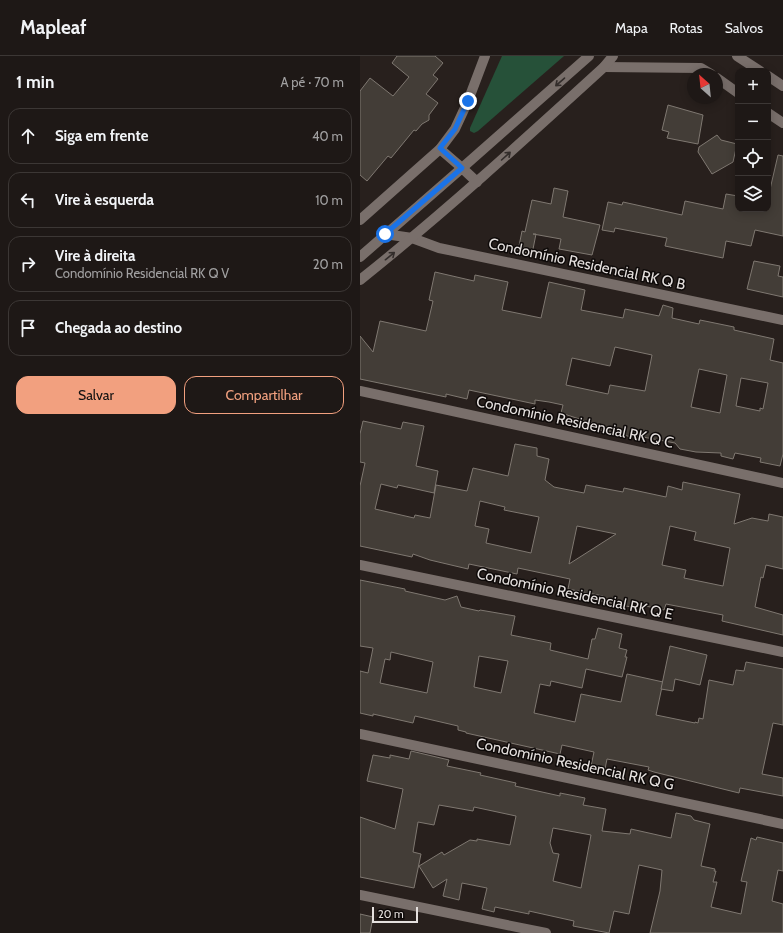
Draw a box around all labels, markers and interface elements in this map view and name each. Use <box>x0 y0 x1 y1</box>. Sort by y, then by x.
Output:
text: Mapleaf <box>20 16 87 39</box>
text: Mapa <box>615 19 648 37</box>
text: Rotas <box>670 19 703 37</box>
text: Salvos <box>725 19 763 37</box>
north arrow <box>687 68 723 104</box>
map controls <box>735 68 771 212</box>
button: + <box>735 68 771 104</box>
text: 1 min <box>16 72 54 92</box>
text: A pé · 70 m <box>280 74 344 90</box>
one-way arrow <box>555 77 565 86</box>
route end <box>459 92 477 110</box>
button: − <box>735 104 771 140</box>
icon: ahead <box>17 125 39 147</box>
text: Siga em frente <box>55 127 148 145</box>
text: 40 m <box>312 128 343 144</box>
button: locate <box>735 140 771 176</box>
one-way arrow <box>501 151 511 161</box>
button: layers <box>735 176 771 212</box>
icon: left <box>17 189 39 211</box>
text: Vire à esquerda <box>55 191 154 209</box>
text: 10 m <box>315 192 343 208</box>
route start <box>376 225 394 243</box>
street label: Condomínio Residencial RK Q B <box>487 234 687 294</box>
text: Vire à direita <box>55 247 136 265</box>
one-way arrow <box>385 252 396 260</box>
icon: right <box>17 253 39 275</box>
text: 20 m <box>313 256 343 272</box>
text: Condomínio Residencial RK Q V <box>55 265 229 281</box>
icon: arrive <box>17 317 39 339</box>
text: Chegada ao destino <box>55 319 182 337</box>
button: Salvar <box>16 376 176 414</box>
button: Compartilhar <box>184 376 344 414</box>
street label: Condomínio Residencial RK Q C <box>475 392 675 452</box>
street label: Condomínio Residencial RK Q E <box>475 564 675 624</box>
street label: Condomínio Residencial RK Q G <box>474 734 676 794</box>
scale bar <box>372 905 418 924</box>
text: 20 m <box>378 907 404 921</box>

